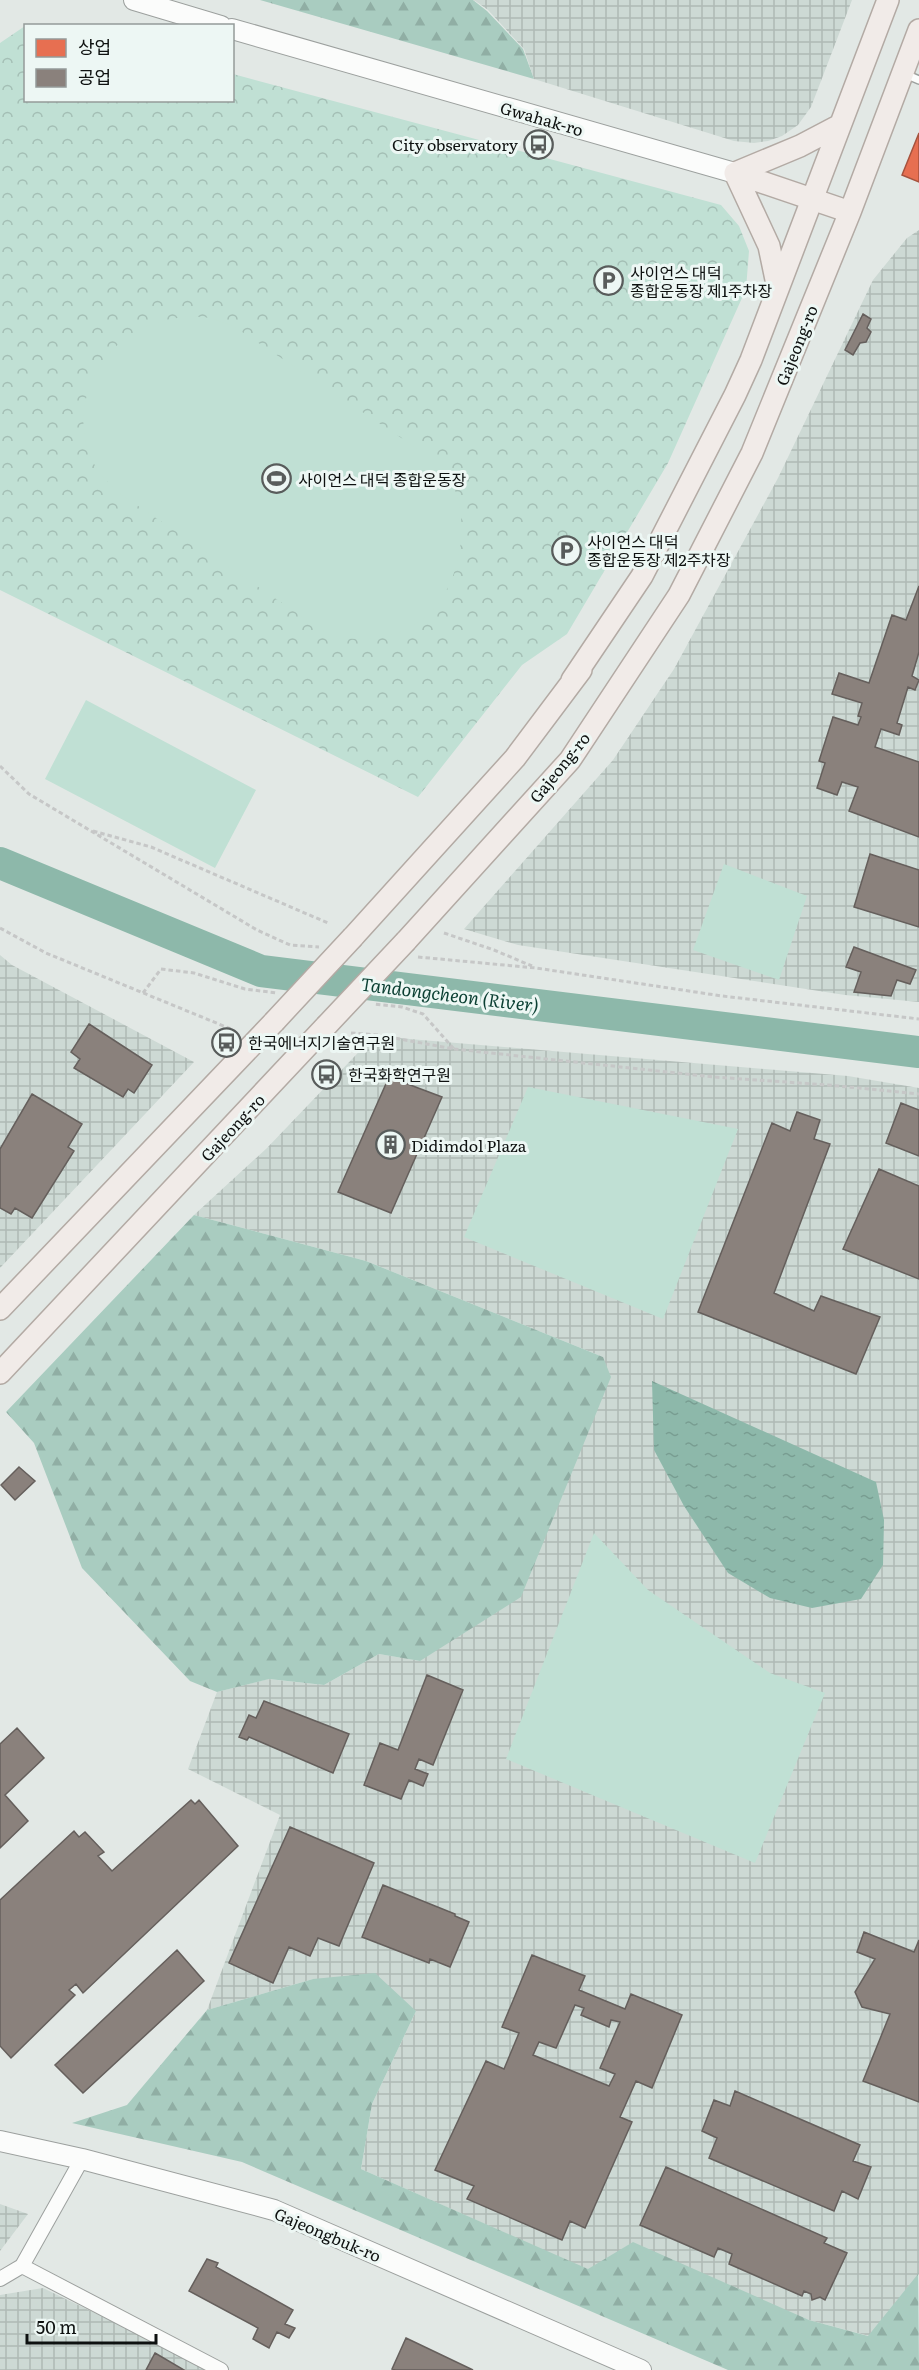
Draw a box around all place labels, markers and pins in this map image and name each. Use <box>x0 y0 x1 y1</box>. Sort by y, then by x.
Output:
bus stop icon: City observatory <box>523 128 555 160</box>
place label: City observatory <box>392 132 519 156</box>
place label: 사이언스 대덕 종합운동장 제1주차장 <box>630 260 772 302</box>
parking icon: 사이언스 대덕 종합운동장 제1주차장 <box>593 265 625 297</box>
sports icon: 사이언스 대덕 종합운동장 <box>261 463 293 495</box>
place label: 사이언스 대덕 종합운동장 <box>298 467 467 491</box>
place label: 사이언스 대덕 종합운동장 제2주차장 <box>587 529 731 571</box>
parking icon: 사이언스 대덕 종합운동장 제2주차장 <box>550 534 582 566</box>
bus stop icon: 한국에너지기술연구원 <box>211 1026 243 1058</box>
place label: 한국에너지기술연구원 <box>248 1030 395 1054</box>
bus stop icon: 한국화학연구원 <box>311 1058 343 1090</box>
place label: 한국화학연구원 <box>348 1062 451 1086</box>
building icon: Didimdol Plaza <box>374 1129 406 1161</box>
place label: Didimdol Plaza <box>411 1133 527 1157</box>

